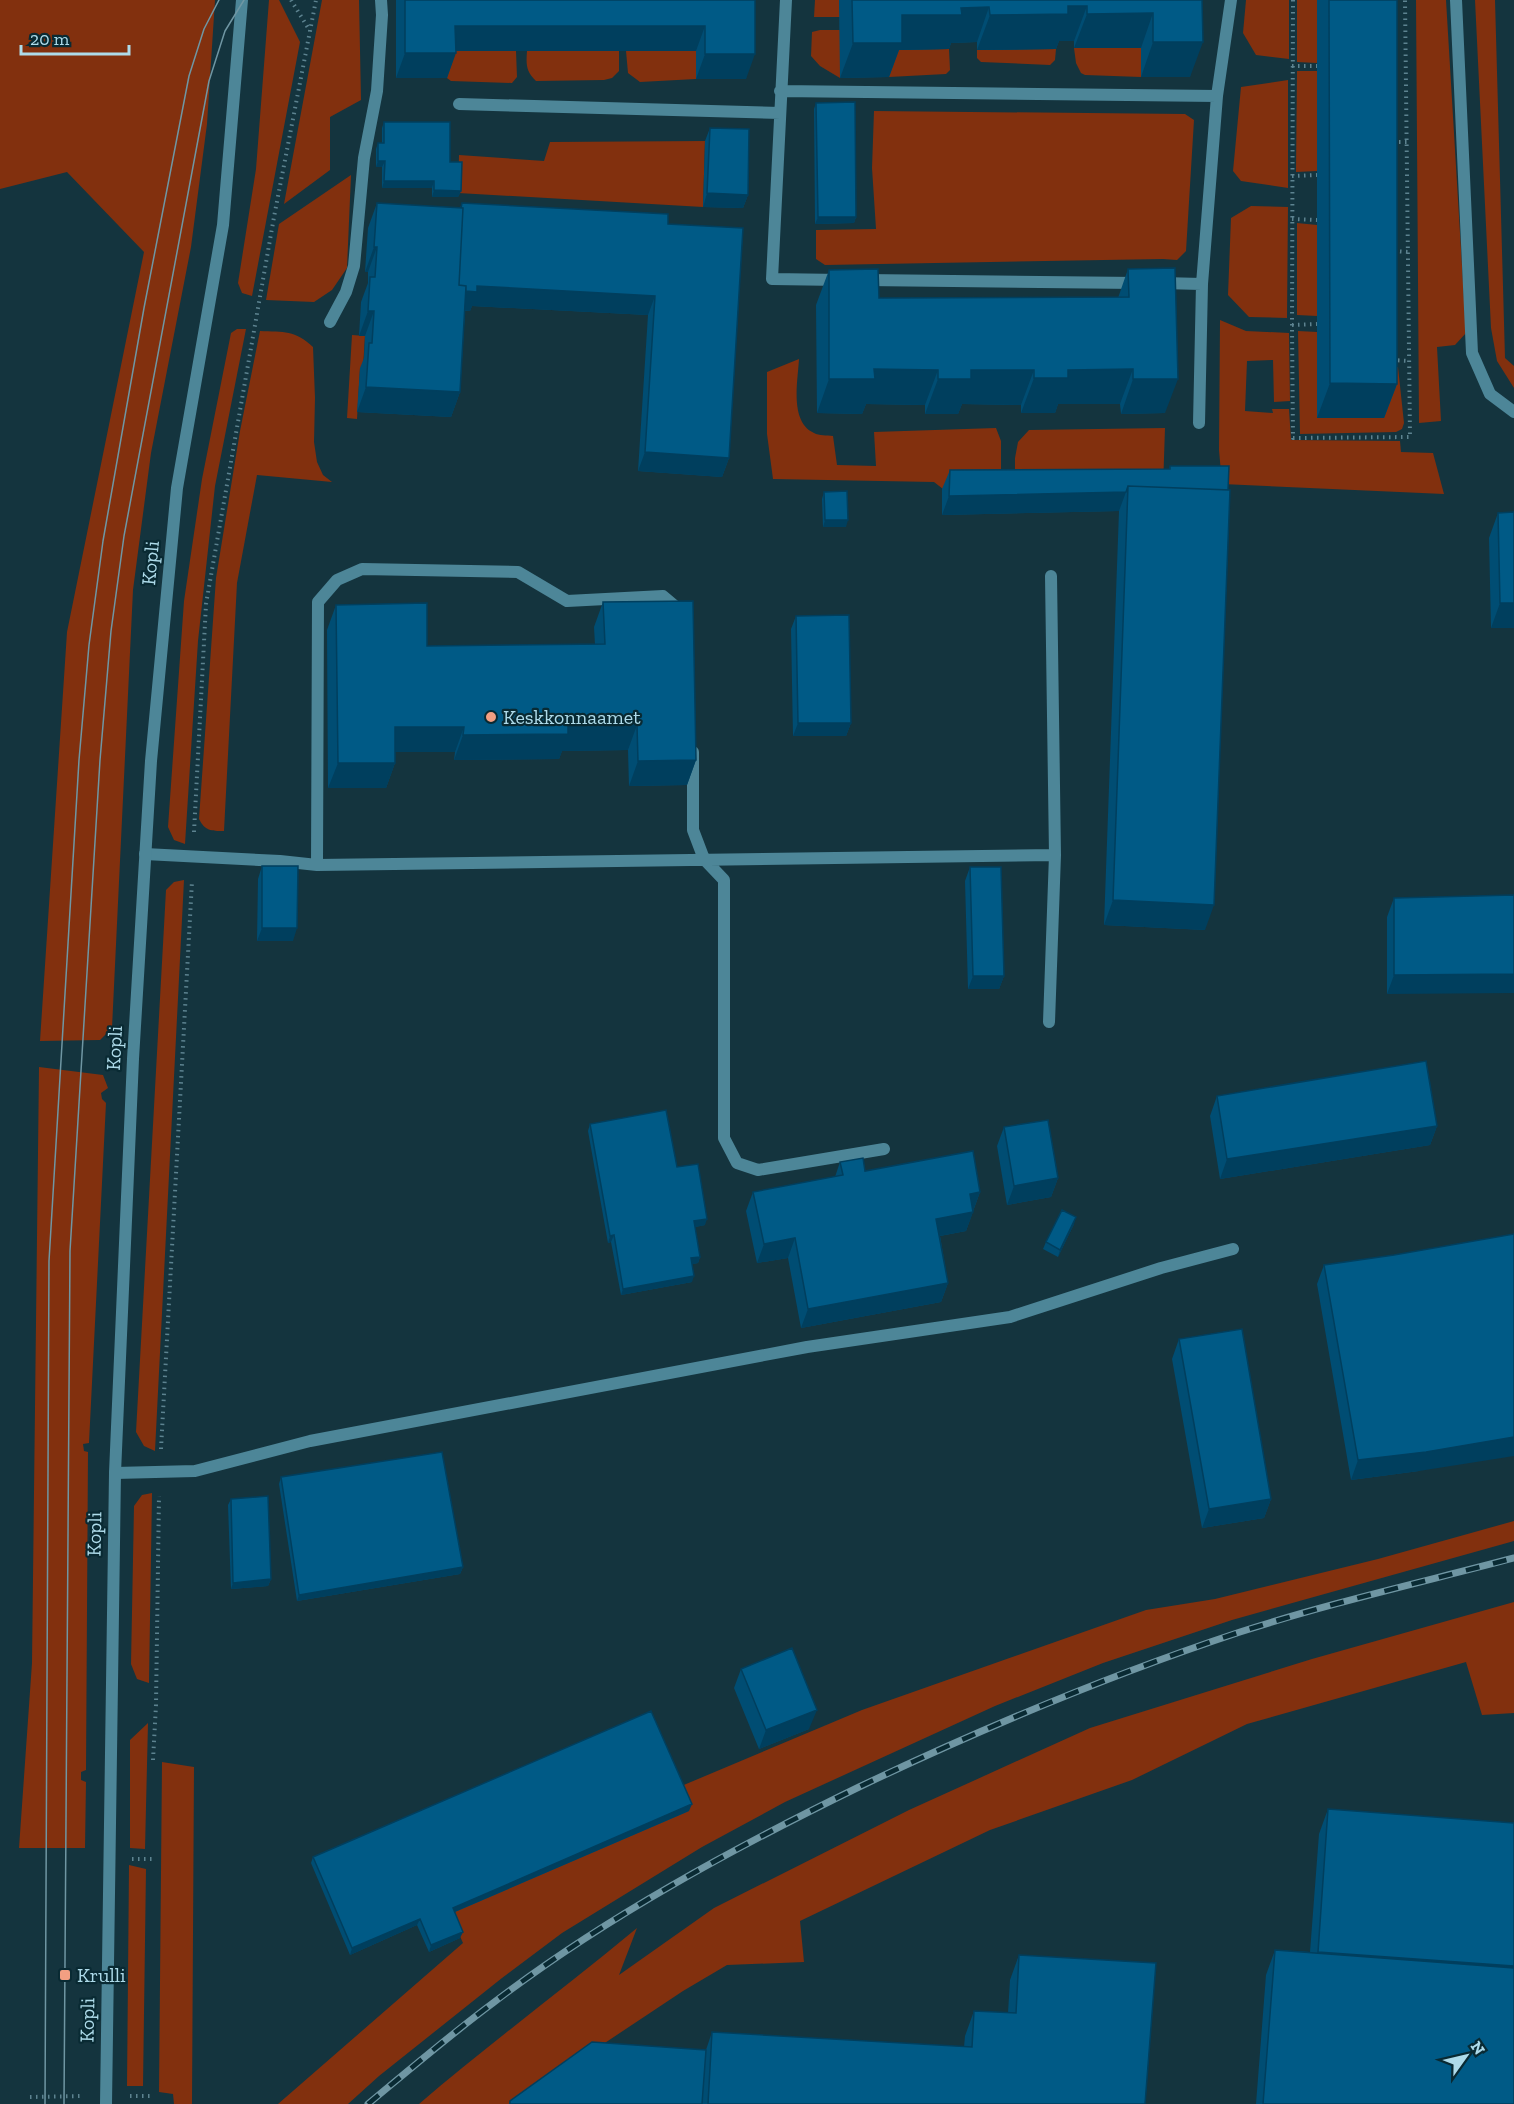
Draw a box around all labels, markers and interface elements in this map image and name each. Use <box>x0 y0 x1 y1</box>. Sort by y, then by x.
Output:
scale bar <box>21 18 129 56</box>
text: 20 m <box>30 28 70 50</box>
street label: Kopli <box>136 539 164 586</box>
place label: Keskkonnaamet <box>503 705 641 729</box>
marker: Keskkonnaamet <box>484 710 498 724</box>
street label: Kopli <box>101 1025 127 1071</box>
street label: Kopli <box>82 1511 106 1557</box>
place label: Krulli <box>77 1963 126 1987</box>
marker: Krulli <box>58 1968 72 1982</box>
street label: Kopli <box>75 1997 99 2043</box>
north arrow <box>1436 2026 1496 2086</box>
text: N <box>1467 2038 1489 2058</box>

